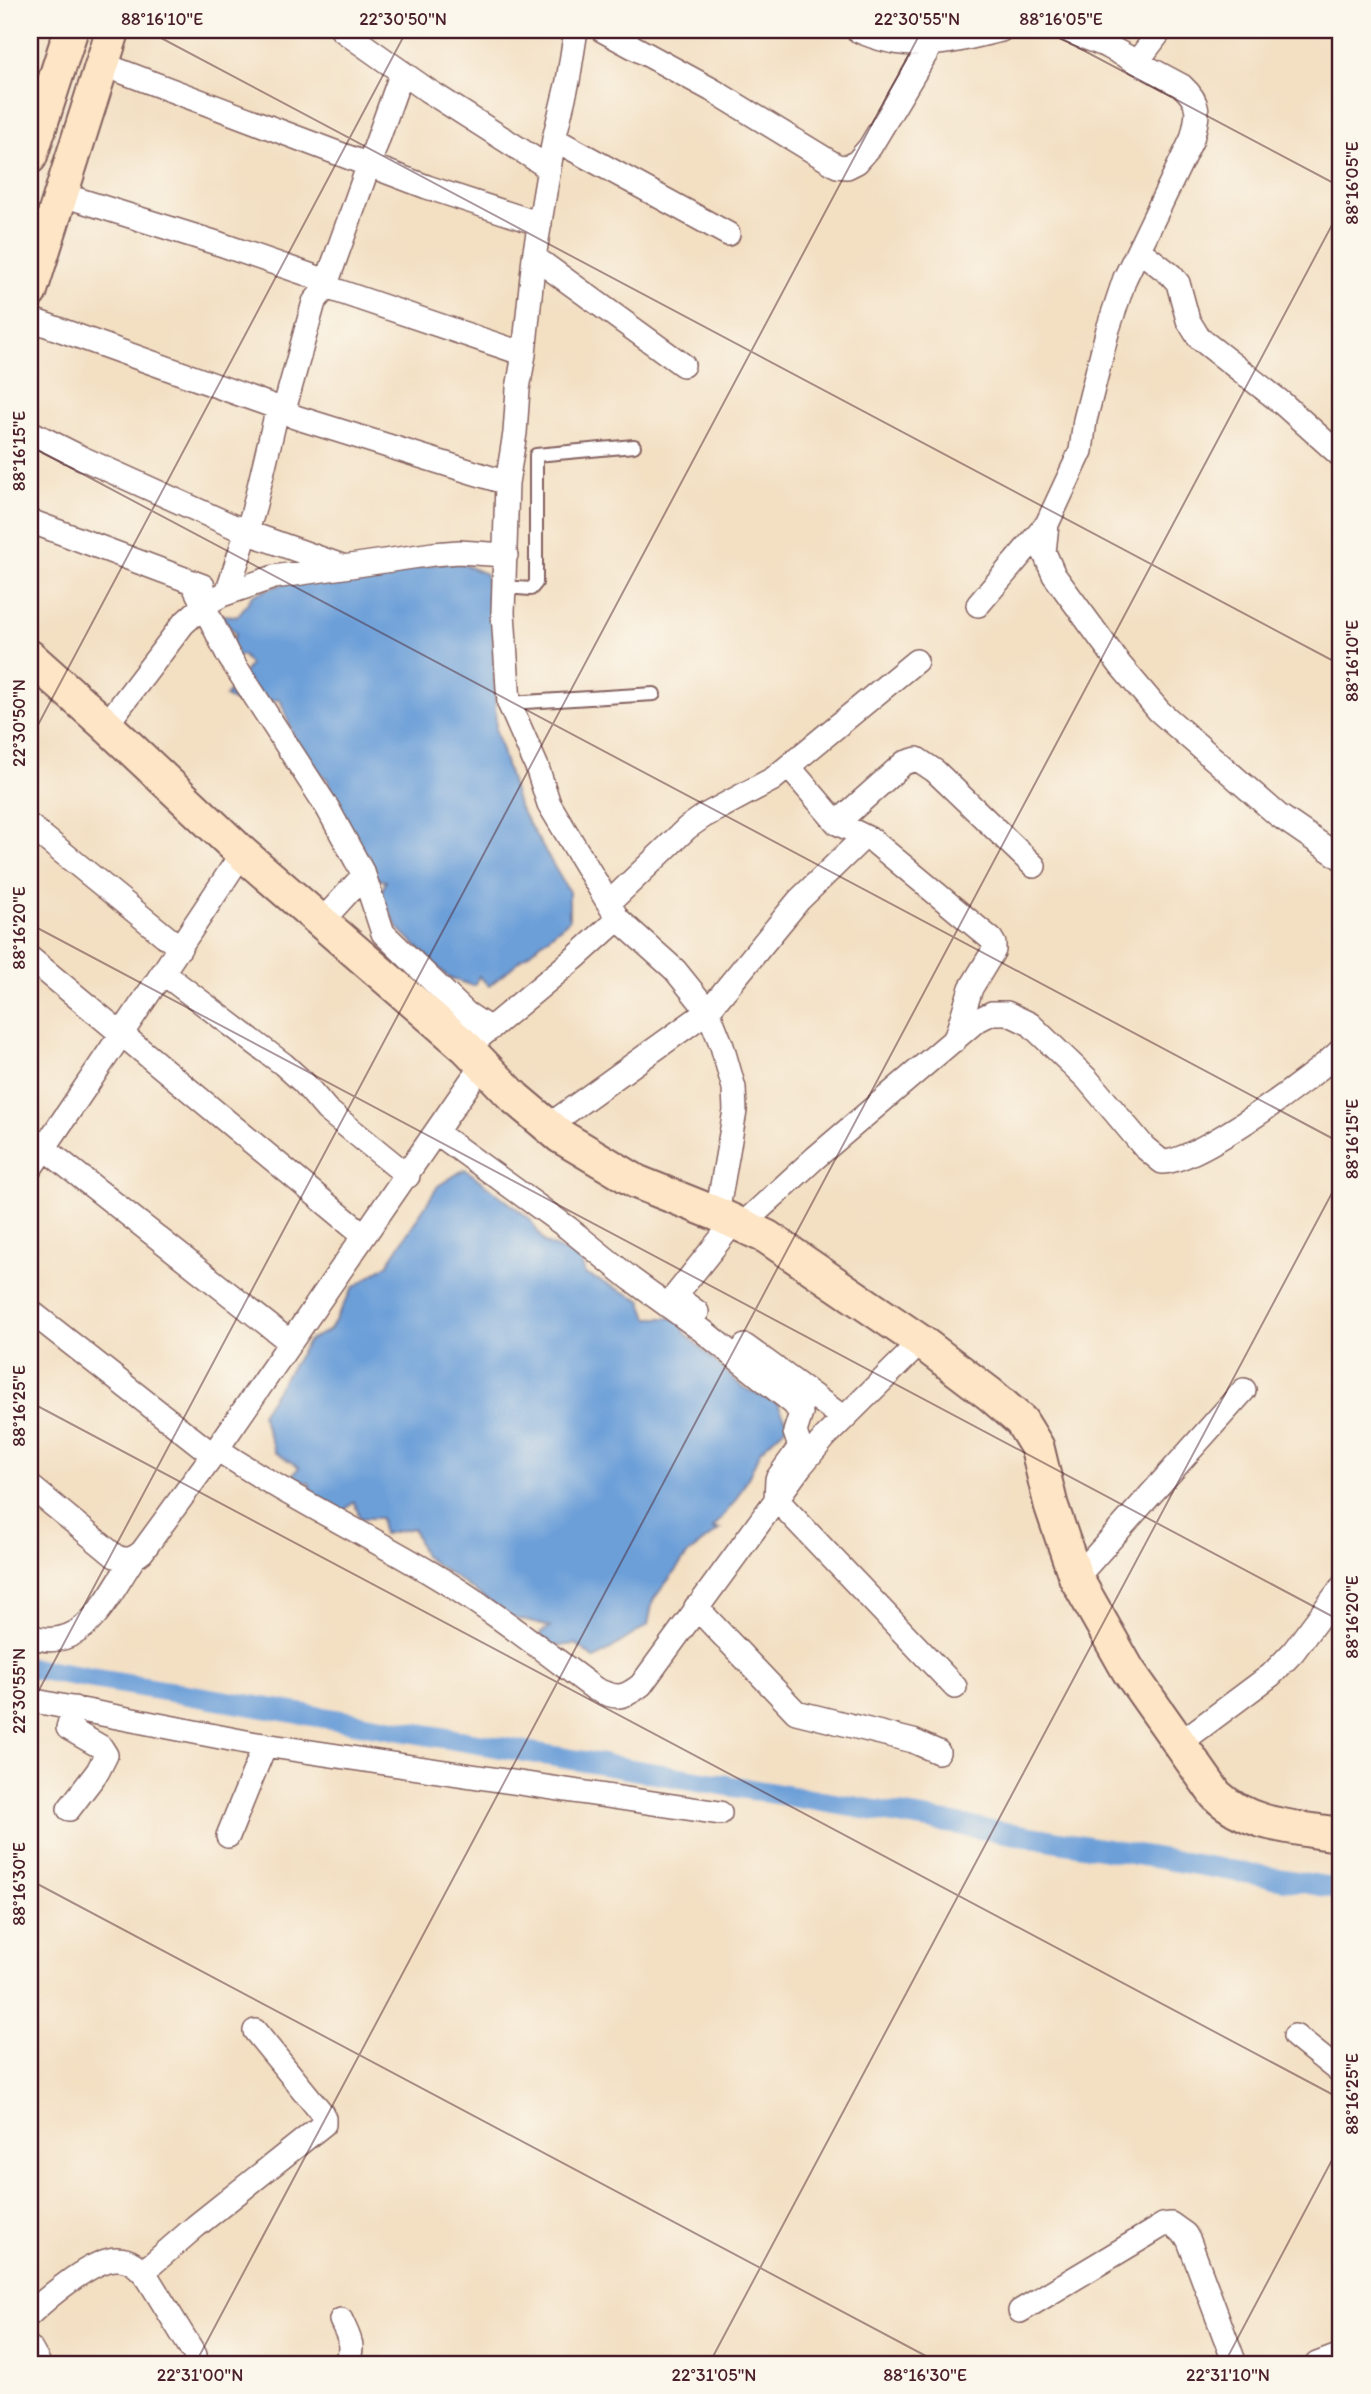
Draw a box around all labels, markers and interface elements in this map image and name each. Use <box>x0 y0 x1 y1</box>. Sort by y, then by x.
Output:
text: 88°16'10"E <box>121 8 203 30</box>
text: 22°30'50"N <box>359 8 447 30</box>
text: 22°30'55"N <box>874 8 960 30</box>
text: 88°16'05"E <box>1019 8 1103 30</box>
text: 88°16'05"E <box>1341 141 1363 225</box>
text: 88°16'15"E <box>8 411 30 491</box>
text: 88°16'10"E <box>1341 620 1363 702</box>
text: 22°30'50"N <box>8 679 30 767</box>
text: 88°16'20"E <box>8 886 30 970</box>
text: 88°16'15"E <box>1341 1099 1363 1179</box>
text: 88°16'25"E <box>8 1365 30 1447</box>
text: 88°16'20"E <box>1341 1575 1363 1659</box>
text: 22°30'55"N <box>8 1648 30 1734</box>
text: 88°16'30"E <box>8 1842 30 1926</box>
text: 88°16'25"E <box>1341 2053 1363 2135</box>
text: 22°31'00"N <box>157 2364 243 2386</box>
text: 22°31'05"N <box>671 2364 757 2386</box>
text: 88°16'30"E <box>883 2364 967 2386</box>
text: 22°31'10"N <box>1186 2364 1270 2386</box>

